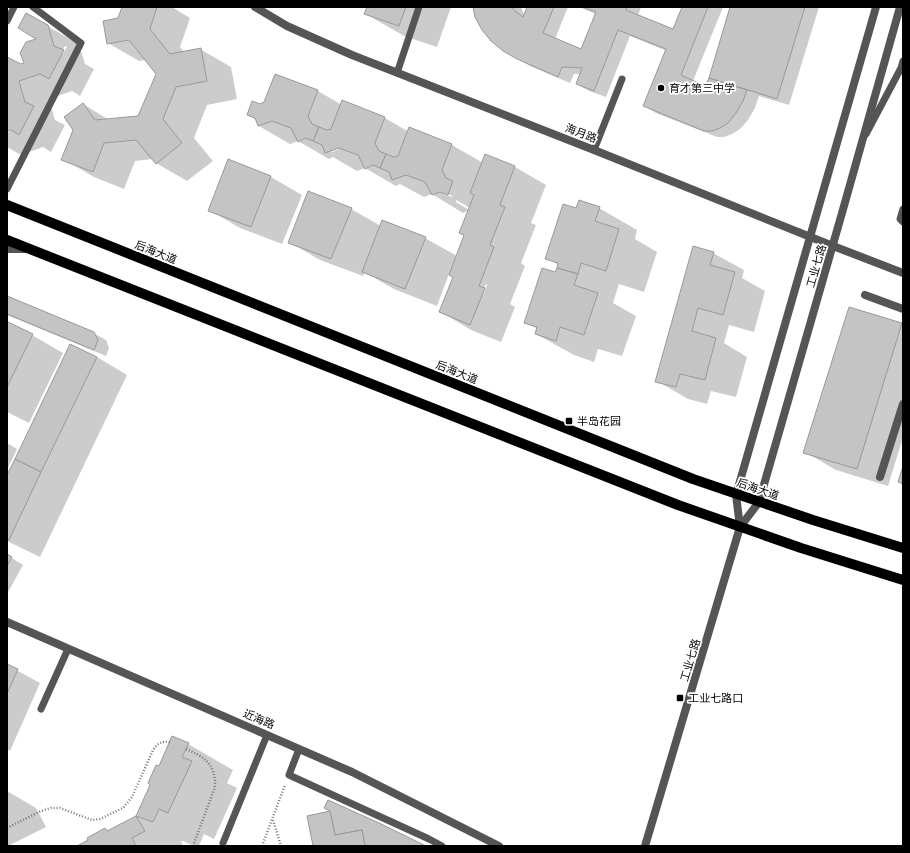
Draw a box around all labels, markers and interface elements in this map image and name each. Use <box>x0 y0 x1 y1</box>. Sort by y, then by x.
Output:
place label: 育才第三中学 <box>669 81 735 95</box>
marker: 育才第三中学 <box>656 83 666 93</box>
street label: 海月路 <box>563 121 599 145</box>
street label: 后海大道 <box>133 237 179 267</box>
street label: 工业七路 <box>803 243 829 289</box>
street label: 后海大道 <box>434 357 480 387</box>
place label: 半岛花园 <box>577 414 621 428</box>
marker: 半岛花园 <box>564 416 574 426</box>
street label: 后海大道 <box>735 475 781 503</box>
street label: 工业七路 <box>677 637 703 683</box>
place label: 工业七路口 <box>688 691 743 705</box>
marker: 工业七路口 <box>675 693 685 703</box>
street label: 近海路 <box>241 706 277 732</box>

